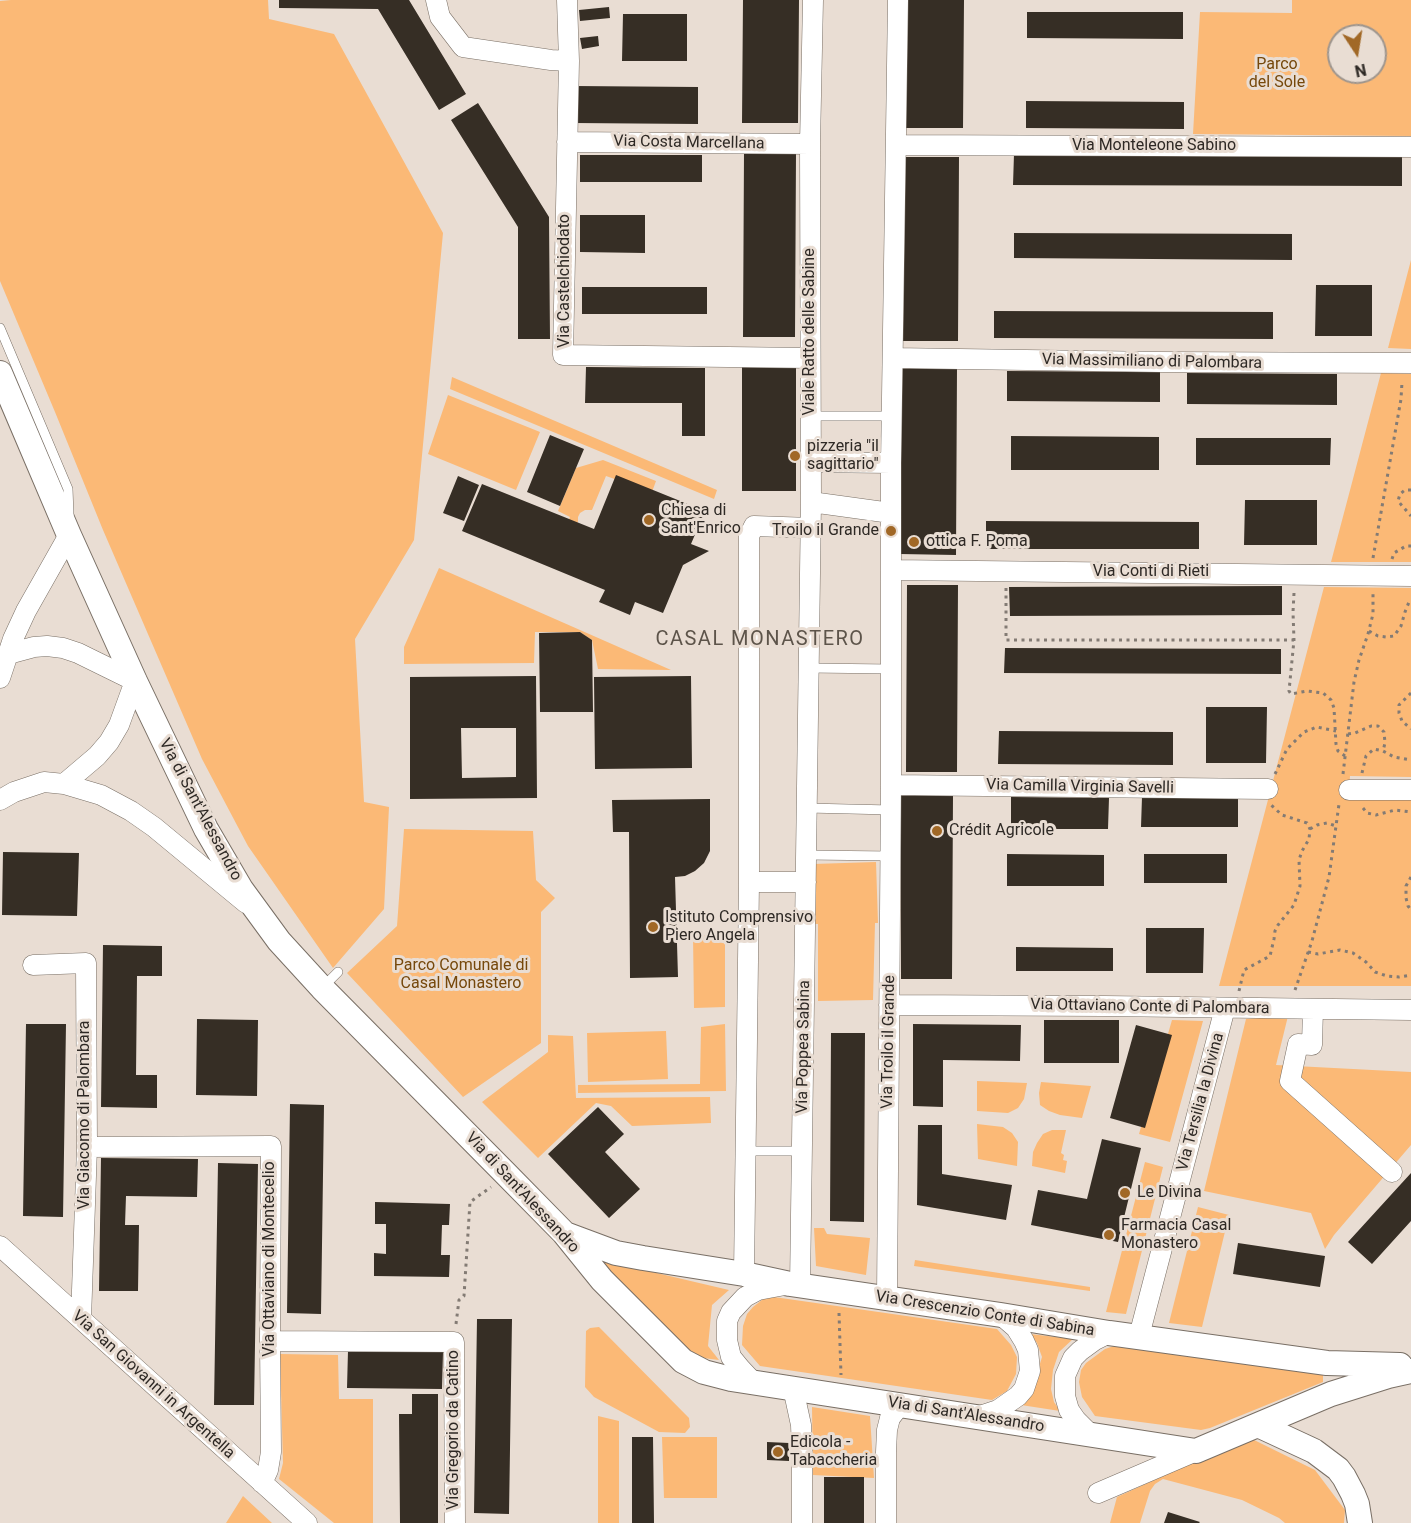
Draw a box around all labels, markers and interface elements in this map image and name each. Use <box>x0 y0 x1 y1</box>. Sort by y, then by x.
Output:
north arrow <box>1327 24 1387 84</box>
park label: Parco del Sole <box>1249 55 1305 93</box>
text: N <box>1353 60 1368 81</box>
street label: Via Costa Marcellana <box>613 132 765 154</box>
street label: Via Monteleone Sabino <box>1072 136 1236 156</box>
street label: Via Castelchiodato <box>555 214 575 348</box>
street label: Viale Ratto delle Sabine <box>800 248 820 416</box>
street label: Via Massimiliano di Palombara <box>1042 350 1262 374</box>
place label: pizzeria "il sagittario" <box>807 437 879 475</box>
marker: pizzeria "il sagittario" <box>788 449 802 463</box>
place label: Chiesa di Sant'Enrico <box>661 501 741 539</box>
marker: Chiesa di Sant'Enrico <box>642 513 656 527</box>
place label: Troilo il Grande <box>772 521 879 541</box>
marker: Troilo il Grande <box>884 524 898 538</box>
place label: ottica F. Poma <box>926 532 1028 552</box>
marker: ottica F. Poma <box>907 535 921 549</box>
street label: Via Conti di Rieti <box>1093 562 1209 582</box>
district label: CASAL MONASTERO <box>655 628 865 652</box>
street label: Via di Sant'Alessandro <box>154 736 246 884</box>
street label: Via Camilla Virginia Savelli <box>986 776 1174 798</box>
place label: Crédit Agricole <box>949 821 1054 841</box>
marker: Crédit Agricole <box>930 824 944 838</box>
place label: Istituto Comprensivo Piero Angela <box>665 908 813 946</box>
marker: Istituto Comprensivo Piero Angela <box>646 920 660 934</box>
park label: Parco Comunale di Casal Monastero <box>394 956 528 994</box>
street label: Via Troilo il Grande <box>878 975 900 1109</box>
street label: Via Poppea Sabina <box>793 980 815 1114</box>
street label: Via Ottaviano Conte di Palombara <box>1030 995 1270 1019</box>
street label: Via Giacomo di Palombara <box>75 1020 95 1210</box>
street label: Via Tersilia la Divina <box>1173 1031 1229 1173</box>
street label: Via di Sant'Alessandro <box>461 1129 583 1257</box>
street label: Via Ottaviano di Montecelio <box>260 1161 280 1357</box>
place label: Le Divina <box>1137 1183 1202 1203</box>
marker: Le Divina <box>1118 1186 1132 1200</box>
place label: Farmacia Casal Monastero <box>1121 1216 1231 1254</box>
marker: Farmacia Casal Monastero <box>1102 1228 1116 1242</box>
street label: Via Crescenzio Conte di Sabina <box>874 1287 1096 1341</box>
street label: Via San Giovanni in Argentella <box>68 1307 238 1463</box>
street label: Via Gregorio da Catino <box>444 1350 464 1510</box>
street label: Via di Sant'Alessandro <box>886 1393 1046 1437</box>
place label: Edicola - Tabaccheria <box>790 1433 877 1471</box>
marker: Edicola - Tabaccheria <box>771 1445 785 1459</box>

